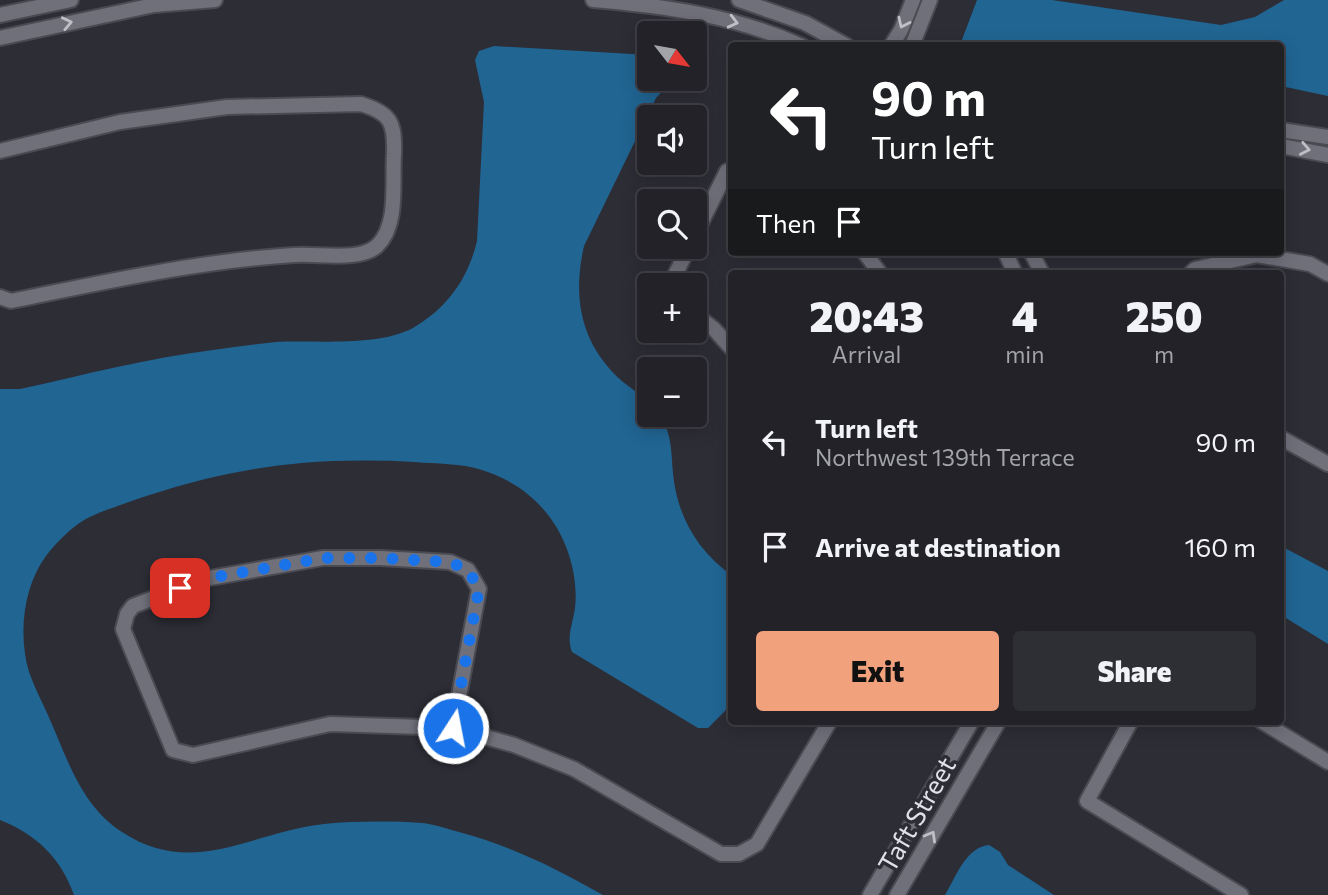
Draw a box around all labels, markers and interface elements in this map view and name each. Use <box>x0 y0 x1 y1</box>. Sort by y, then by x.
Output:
one-way arrow <box>727 14 739 28</box>
one-way arrow <box>898 16 912 28</box>
one-way arrow <box>61 17 73 32</box>
north arrow <box>637 21 707 91</box>
map controls <box>637 21 707 427</box>
text: 90 m <box>871 66 986 126</box>
icon: left <box>756 70 847 161</box>
button: sound <box>637 105 707 175</box>
text: Turn left <box>871 126 995 166</box>
one-way arrow <box>1299 141 1311 156</box>
button: search <box>637 189 707 259</box>
icon: arrive <box>830 203 868 241</box>
text: Then <box>756 207 816 238</box>
button: + <box>637 273 707 343</box>
text: 20:43 <box>809 289 924 341</box>
text: 4 <box>1012 289 1038 341</box>
text: 250 <box>1126 289 1203 341</box>
text: Arrival <box>832 340 901 368</box>
text: min <box>1005 340 1044 368</box>
text: m <box>1154 340 1174 368</box>
button: − <box>637 357 707 427</box>
text: Turn left <box>815 412 918 443</box>
icon: left <box>756 423 794 461</box>
text: 90 m <box>1196 426 1256 457</box>
text: Northwest 139th Terrace <box>815 443 1075 471</box>
icon: arrive <box>756 528 794 566</box>
text: Arrive at destination <box>815 531 1061 562</box>
text: 160 m <box>1184 531 1256 562</box>
pin <box>150 558 210 618</box>
icon: arrive <box>161 569 199 607</box>
button: Exit <box>756 631 999 711</box>
button: Share <box>1013 631 1256 711</box>
position arrow <box>416 691 490 765</box>
street label: Taft Street <box>871 751 961 877</box>
one-way arrow <box>923 831 936 844</box>

